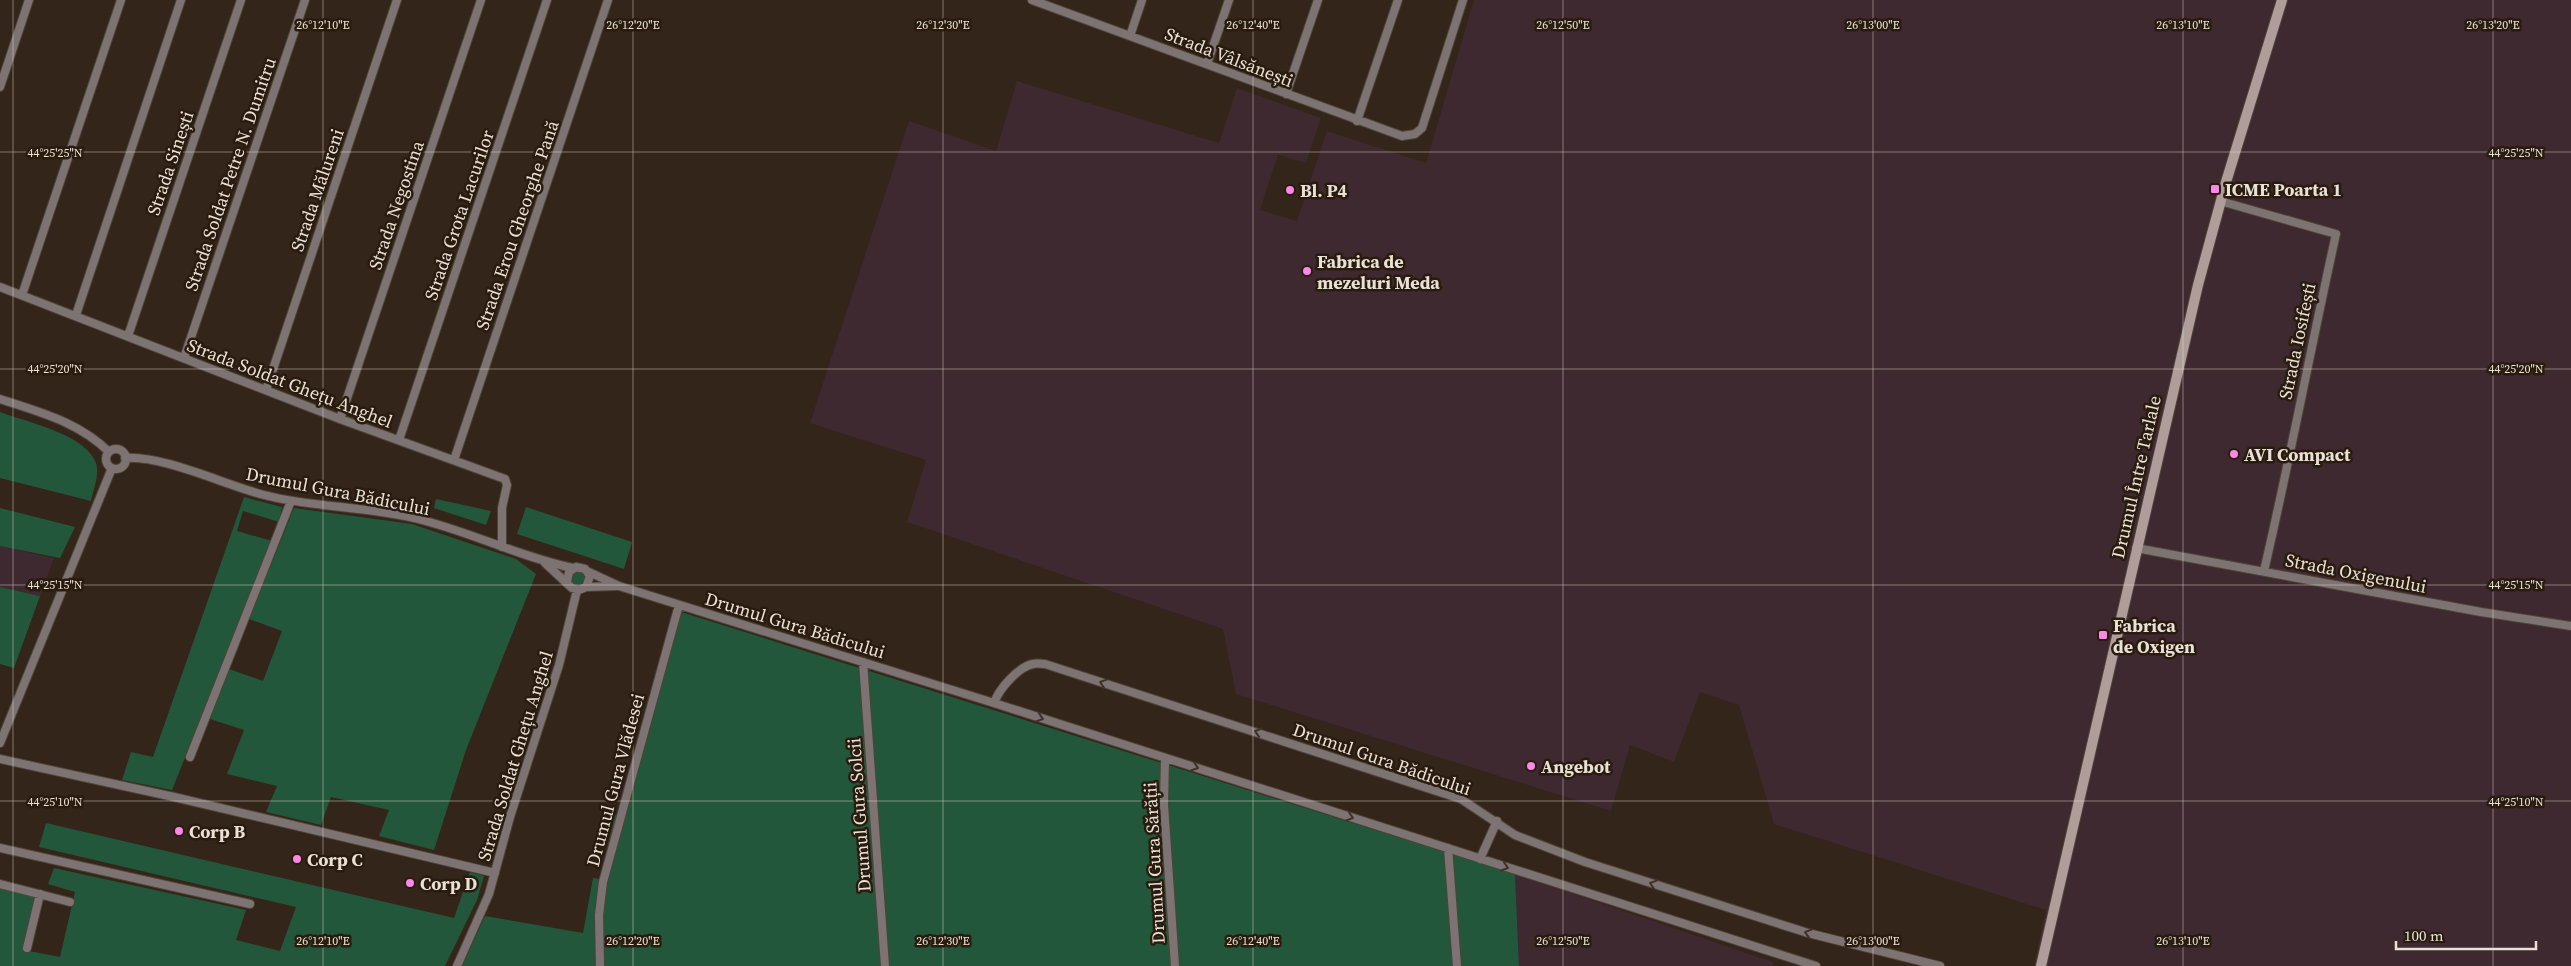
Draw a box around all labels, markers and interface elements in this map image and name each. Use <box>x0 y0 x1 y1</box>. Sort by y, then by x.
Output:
text: 26°12'10"E <box>296 17 350 33</box>
text: 26°12'20"E <box>606 17 660 33</box>
text: 26°12'30"E <box>916 17 970 33</box>
text: 26°12'40"E <box>1226 17 1280 33</box>
text: 26°12'50"E <box>1536 17 1590 33</box>
text: 26°13'00"E <box>1846 17 1900 33</box>
text: 26°13'10"E <box>2156 17 2210 33</box>
text: 26°13'20"E <box>2466 17 2520 33</box>
street label: Strada Vâlsănești <box>1161 21 1297 93</box>
street label: Strada Soldat Petre N. Dumitru <box>178 54 282 294</box>
street label: Strada Sinești <box>141 108 199 218</box>
street label: Strada Erou Gheorghe Pană <box>469 116 565 333</box>
street label: Strada Mălureni <box>284 125 350 255</box>
street label: Strada Grota Lacurilor <box>418 126 500 303</box>
street label: Strada Negostina <box>362 136 430 273</box>
text: 44°25'25"N <box>27 145 83 161</box>
text: 44°25'25"N <box>2488 145 2544 161</box>
place label: ICME Poarta 1 <box>2225 177 2342 202</box>
place label: Bl. P4 <box>1300 178 1347 203</box>
marker: ICME Poarta 1 <box>2209 183 2221 195</box>
marker: Bl. P4 <box>1284 184 1296 196</box>
place label: Fabrica de mezeluri Meda <box>1317 249 1440 295</box>
marker: Fabrica de mezeluri Meda <box>1301 265 1313 277</box>
street label: Strada Iosifești <box>2272 280 2322 402</box>
street label: Strada Soldat Ghețu Anghel <box>184 332 396 434</box>
text: 44°25'20"N <box>27 361 83 377</box>
text: 44°25'20"N <box>2488 361 2544 377</box>
street label: Drumul Între Tarlale <box>2105 393 2167 561</box>
place label: AVI Compact <box>2244 442 2351 467</box>
marker: AVI Compact <box>2228 448 2240 460</box>
street label: Drumul Gura Bădicului <box>244 461 432 521</box>
street label: Strada Oxigenului <box>2283 547 2429 599</box>
text: 44°25'15"N <box>27 577 83 593</box>
text: 44°25'15"N <box>2488 577 2544 593</box>
street label: Drumul Gura Bădicului <box>702 586 888 664</box>
place label: Fabrica de Oxigen <box>2113 613 2195 659</box>
marker: Fabrica de Oxigen <box>2097 629 2109 641</box>
street label: Strada Soldat Ghețu Anghel <box>471 648 559 864</box>
one-way arrow <box>1100 678 1108 688</box>
street label: Drumul Gura Vlădesei <box>580 691 650 869</box>
one-way arrow <box>1036 712 1044 722</box>
street label: Drumul Gura Bădicului <box>1290 717 1474 801</box>
one-way arrow <box>1254 728 1263 738</box>
street label: Drumul Gura Solcii <box>841 737 877 893</box>
place label: Angebot <box>1541 754 1611 779</box>
marker: Angebot <box>1525 760 1537 772</box>
one-way arrow <box>1191 762 1199 772</box>
street label: Drumul Gura Sărății <box>1137 781 1171 945</box>
text: 44°25'10"N <box>27 794 83 810</box>
text: 44°25'10"N <box>2488 794 2544 810</box>
one-way arrow <box>1345 811 1354 821</box>
place label: Corp B <box>189 819 246 844</box>
marker: Corp B <box>173 825 185 837</box>
place label: Corp C <box>307 847 363 872</box>
marker: Corp C <box>291 853 303 865</box>
one-way arrow <box>1500 861 1508 871</box>
place label: Corp D <box>420 871 478 896</box>
marker: Corp D <box>404 877 416 889</box>
one-way arrow <box>1649 880 1658 890</box>
scale bar <box>2396 918 2536 950</box>
text: 100 m <box>2404 925 2444 946</box>
one-way arrow <box>1804 928 1813 938</box>
text: 26°12'10"E <box>296 933 350 949</box>
text: 26°12'20"E <box>606 933 660 949</box>
text: 26°12'30"E <box>916 933 970 949</box>
text: 26°12'40"E <box>1226 933 1280 949</box>
text: 26°12'50"E <box>1536 933 1590 949</box>
text: 26°13'00"E <box>1846 933 1900 949</box>
text: 26°13'10"E <box>2156 933 2210 949</box>

